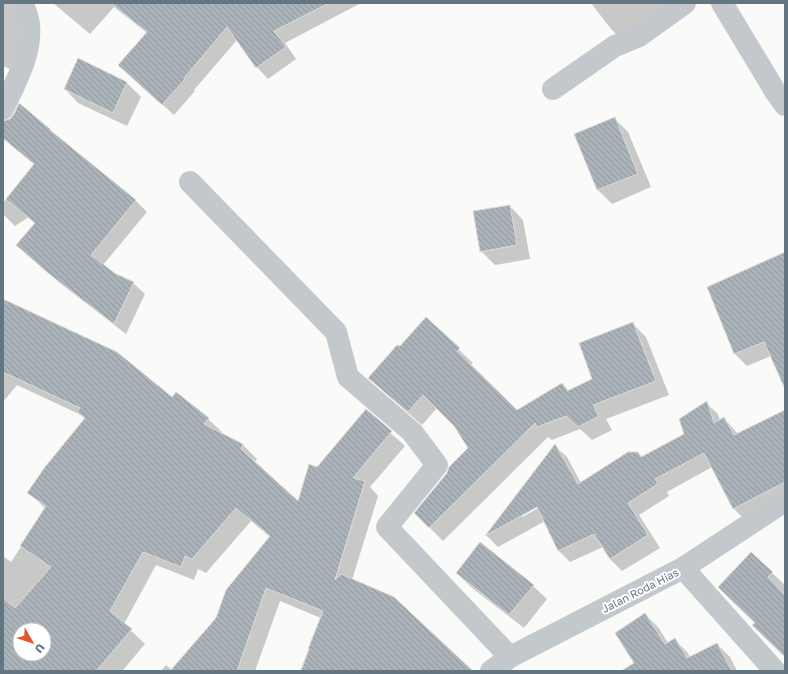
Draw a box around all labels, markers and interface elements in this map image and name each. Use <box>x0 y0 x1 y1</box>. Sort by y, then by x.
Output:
street label: Jalan Roda Hias <box>599 565 681 615</box>
north arrow <box>12 622 52 662</box>
text: U <box>33 641 48 656</box>

